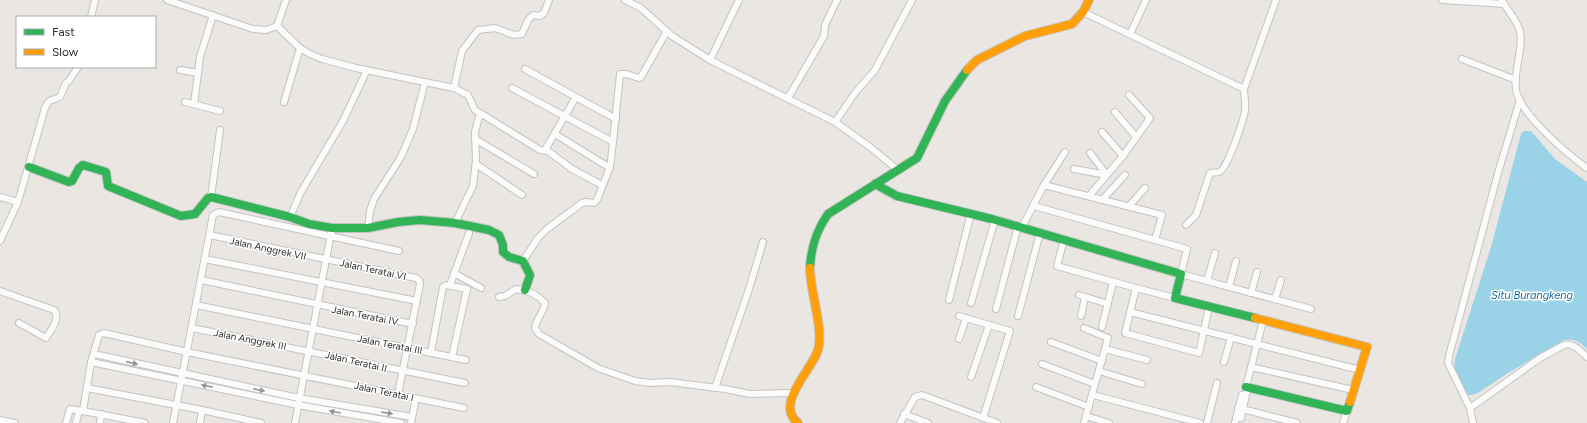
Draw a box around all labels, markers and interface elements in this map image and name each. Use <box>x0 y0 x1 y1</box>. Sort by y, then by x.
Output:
legend <box>16 16 156 68</box>
text: Fast <box>52 25 75 39</box>
text: Slow <box>52 45 79 59</box>
street label: Jalan Anggrek VII <box>228 234 307 263</box>
street label: Jalan Teratai VI <box>338 256 407 283</box>
water label: Situ Burangkeng <box>1491 289 1573 302</box>
street label: Jalan Teratai IV <box>330 303 399 328</box>
street label: Jalan Anggrek III <box>212 326 287 353</box>
street label: Jalan Teratai III <box>356 332 424 357</box>
street label: Jalan Teratai II <box>323 348 388 375</box>
one-way arrow <box>126 360 138 366</box>
street label: Jalan Teratai I <box>353 379 415 404</box>
one-way arrow <box>201 382 214 388</box>
one-way arrow <box>253 387 265 393</box>
one-way arrow <box>329 409 341 415</box>
one-way arrow <box>381 410 393 416</box>

